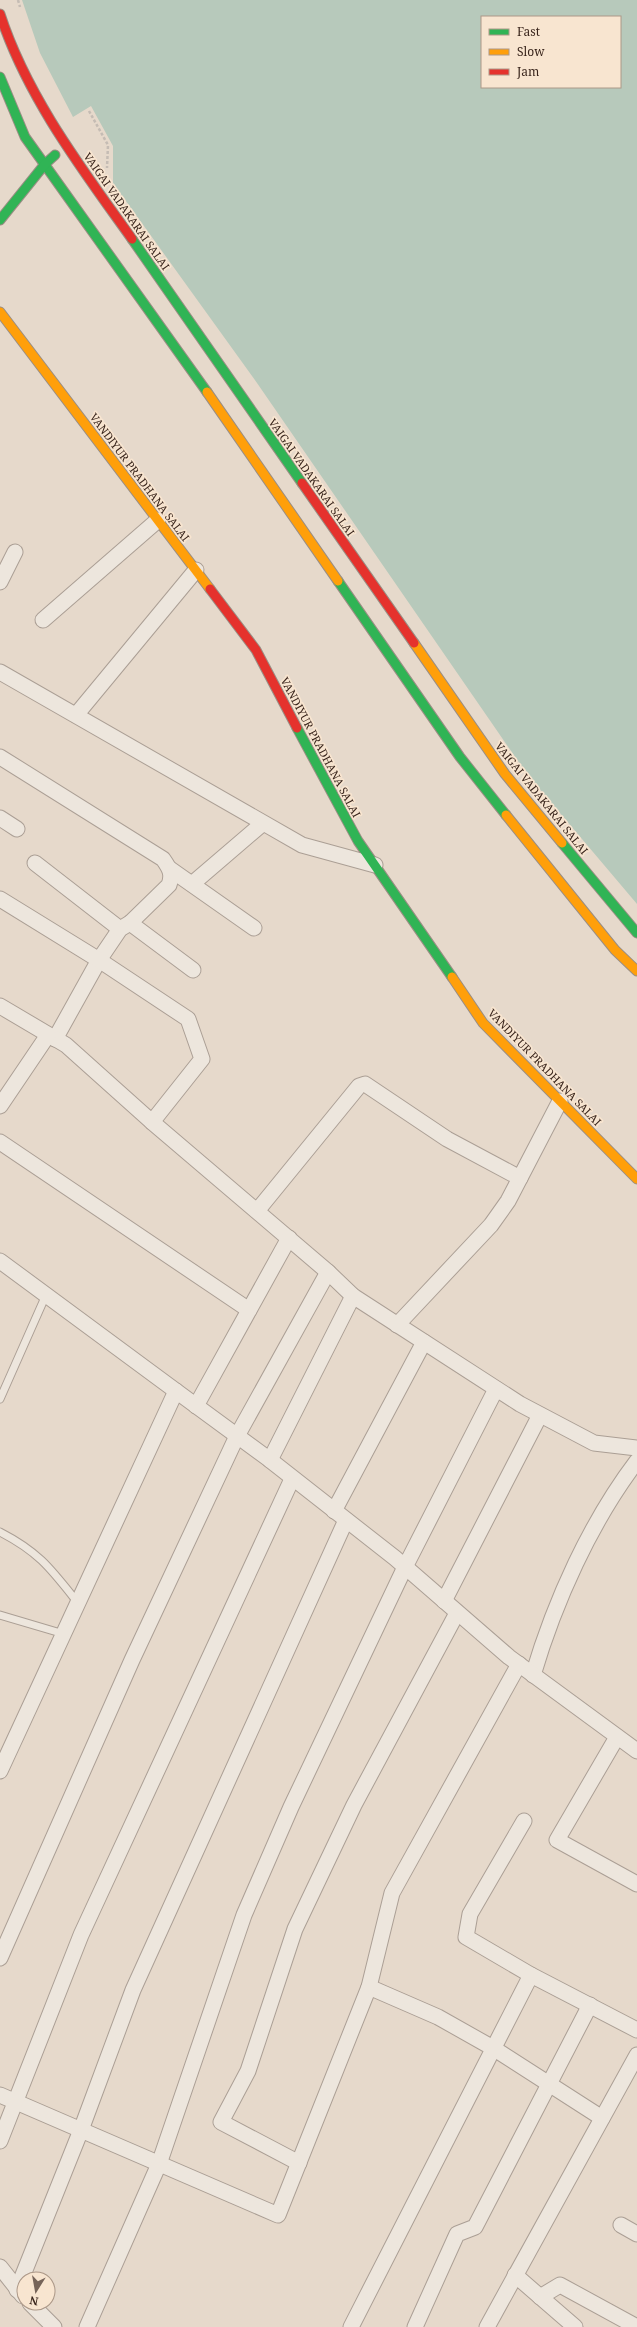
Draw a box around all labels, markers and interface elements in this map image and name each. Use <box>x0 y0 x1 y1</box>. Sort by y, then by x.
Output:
legend <box>481 16 621 88</box>
text: Fast <box>517 23 540 40</box>
text: Slow <box>517 43 545 60</box>
text: Jam <box>516 63 539 80</box>
street label: VAIGAI VADAKARAI SALAI <box>81 149 173 273</box>
street label: VANDIYUR PRADHANA SALAI <box>87 410 193 544</box>
street label: VAIGAI VADAKARAI SALAI <box>266 415 358 539</box>
street label: VANDIYUR PRADHANA SALAI <box>278 674 364 820</box>
street label: VAIGAI VADAKARAI SALAI <box>492 739 592 857</box>
street label: VANDIYUR PRADHANA SALAI <box>485 1005 605 1129</box>
north arrow <box>16 2271 56 2311</box>
text: N <box>28 2293 40 2309</box>

